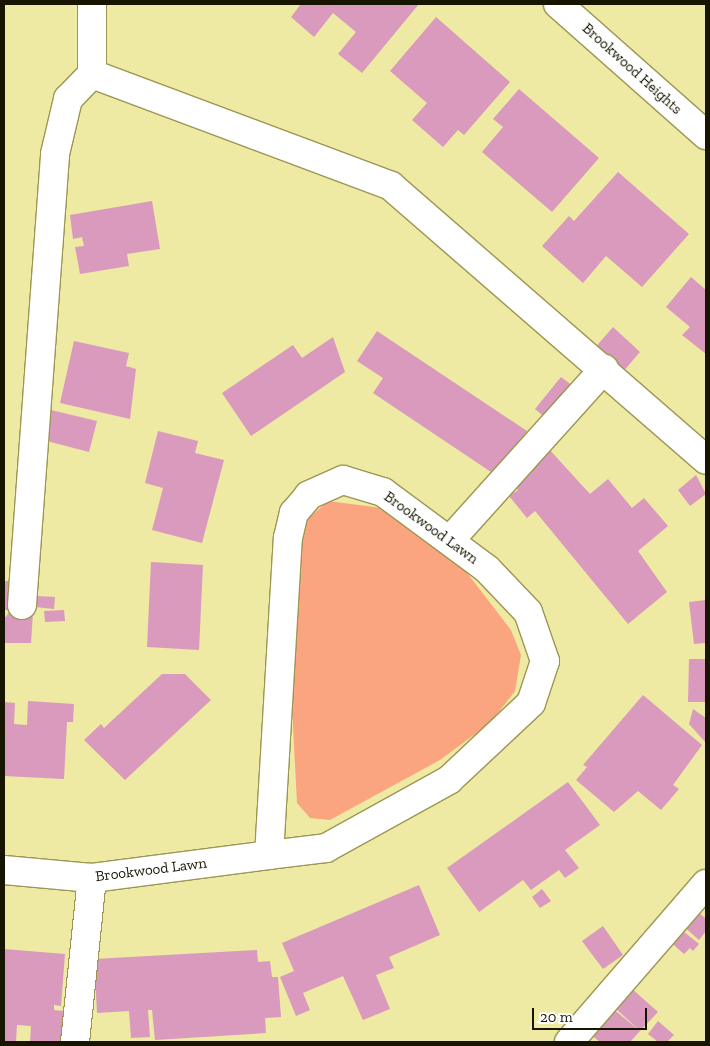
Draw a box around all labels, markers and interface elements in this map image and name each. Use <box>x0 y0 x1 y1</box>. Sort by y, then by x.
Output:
street label: Brookwood Heights <box>578 20 686 118</box>
street label: Brookwood Lawn <box>380 488 482 568</box>
street label: Brookwood Lawn <box>94 854 208 886</box>
scale bar <box>535 998 650 1030</box>
text: 20 m <box>540 1008 573 1026</box>

